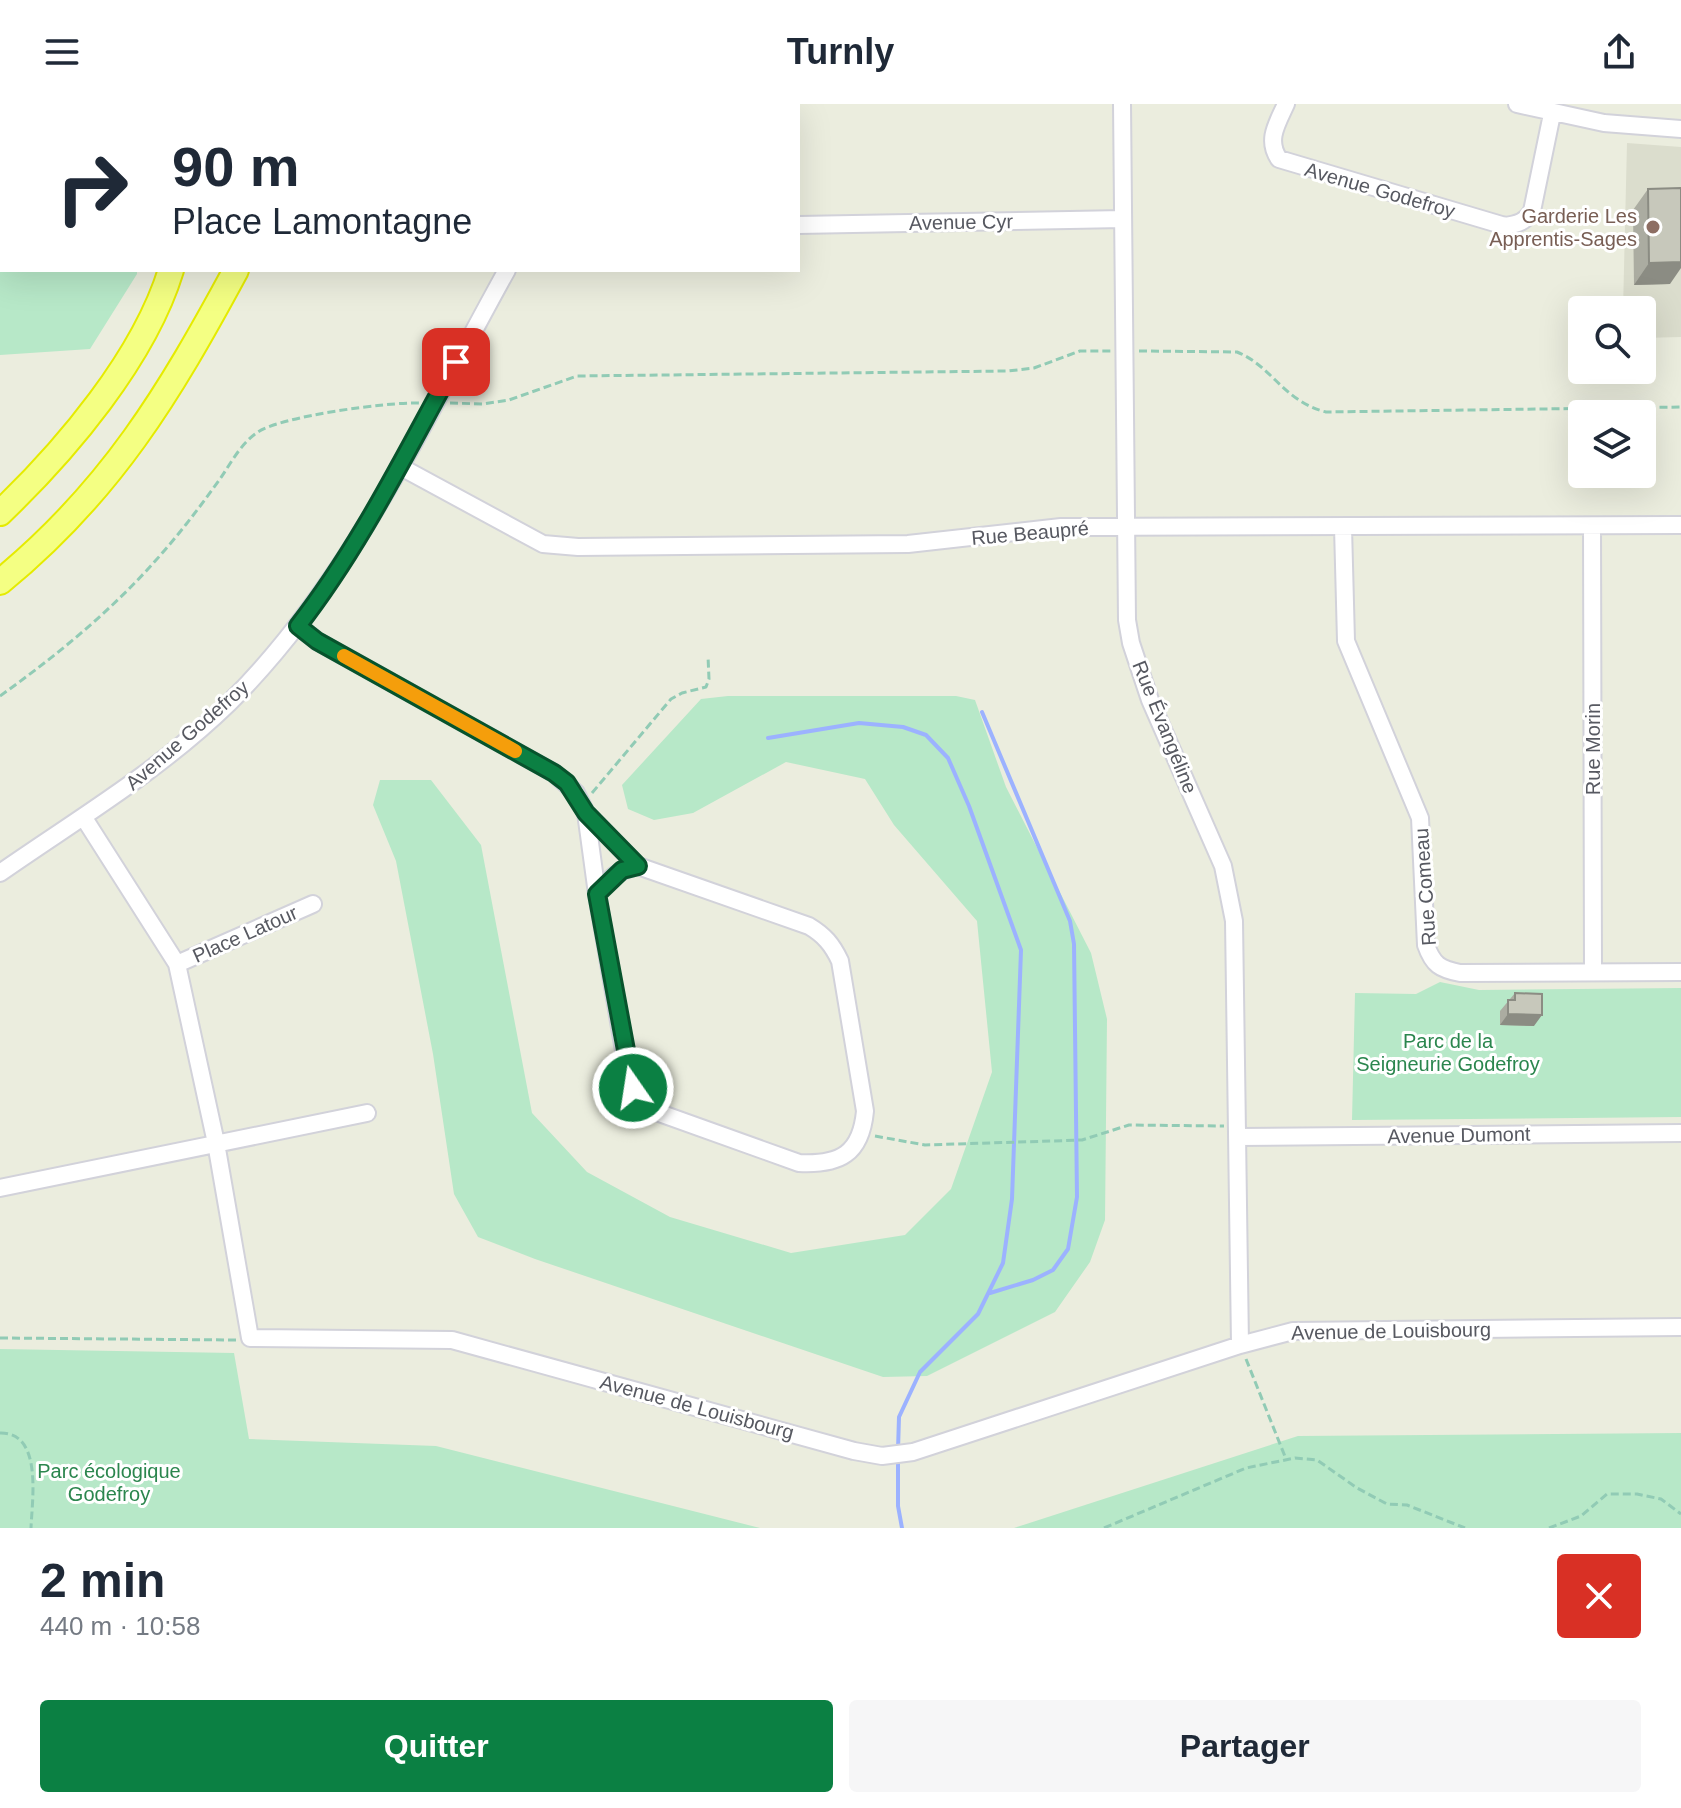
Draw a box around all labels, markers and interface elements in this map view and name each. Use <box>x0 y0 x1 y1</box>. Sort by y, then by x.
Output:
icon: menu <box>40 30 84 74</box>
icon: share <box>1597 30 1641 74</box>
text: Turnly <box>787 31 894 72</box>
text: 90 m <box>172 135 300 198</box>
icon: right <box>40 136 144 240</box>
street label: Avenue Godefroy <box>1302 158 1458 222</box>
text: Place Lamontagne <box>172 201 472 242</box>
place label: Garderie Les Apprentis-Sages <box>1489 205 1637 250</box>
street label: Avenue Cyr <box>909 210 1014 234</box>
marker: Garderie Les Apprentis-Sages <box>1644 218 1662 236</box>
map controls <box>1568 296 1656 488</box>
button: search <box>1568 296 1656 384</box>
pin <box>422 328 490 396</box>
icon: arrive <box>434 340 478 384</box>
button: layers <box>1568 400 1656 488</box>
street label: Rue Beaupré <box>970 517 1090 549</box>
street label: Rue Évangéline <box>1128 657 1202 797</box>
street label: Avenue Godefroy <box>121 676 253 794</box>
street label: Rue Morin <box>1582 703 1604 795</box>
street label: Rue Comeau <box>1410 827 1440 947</box>
street label: Place Latour <box>189 901 301 967</box>
park label: Parc de la Seigneurie Godefroy <box>1356 1030 1540 1075</box>
position arrow <box>591 1046 675 1130</box>
street label: Avenue Dumont <box>1387 1123 1531 1147</box>
street label: Avenue de Louisbourg <box>1291 1318 1491 1344</box>
street label: Avenue de Louisbourg <box>598 1371 796 1443</box>
park label: Parc écologique Godefroy <box>37 1460 181 1505</box>
text: 2 min <box>40 1554 165 1607</box>
button: close <box>1557 1554 1641 1638</box>
text: 440 m · 10:58 <box>40 1611 200 1641</box>
button: Quitter <box>40 1700 833 1792</box>
button: Partager <box>849 1700 1641 1792</box>

